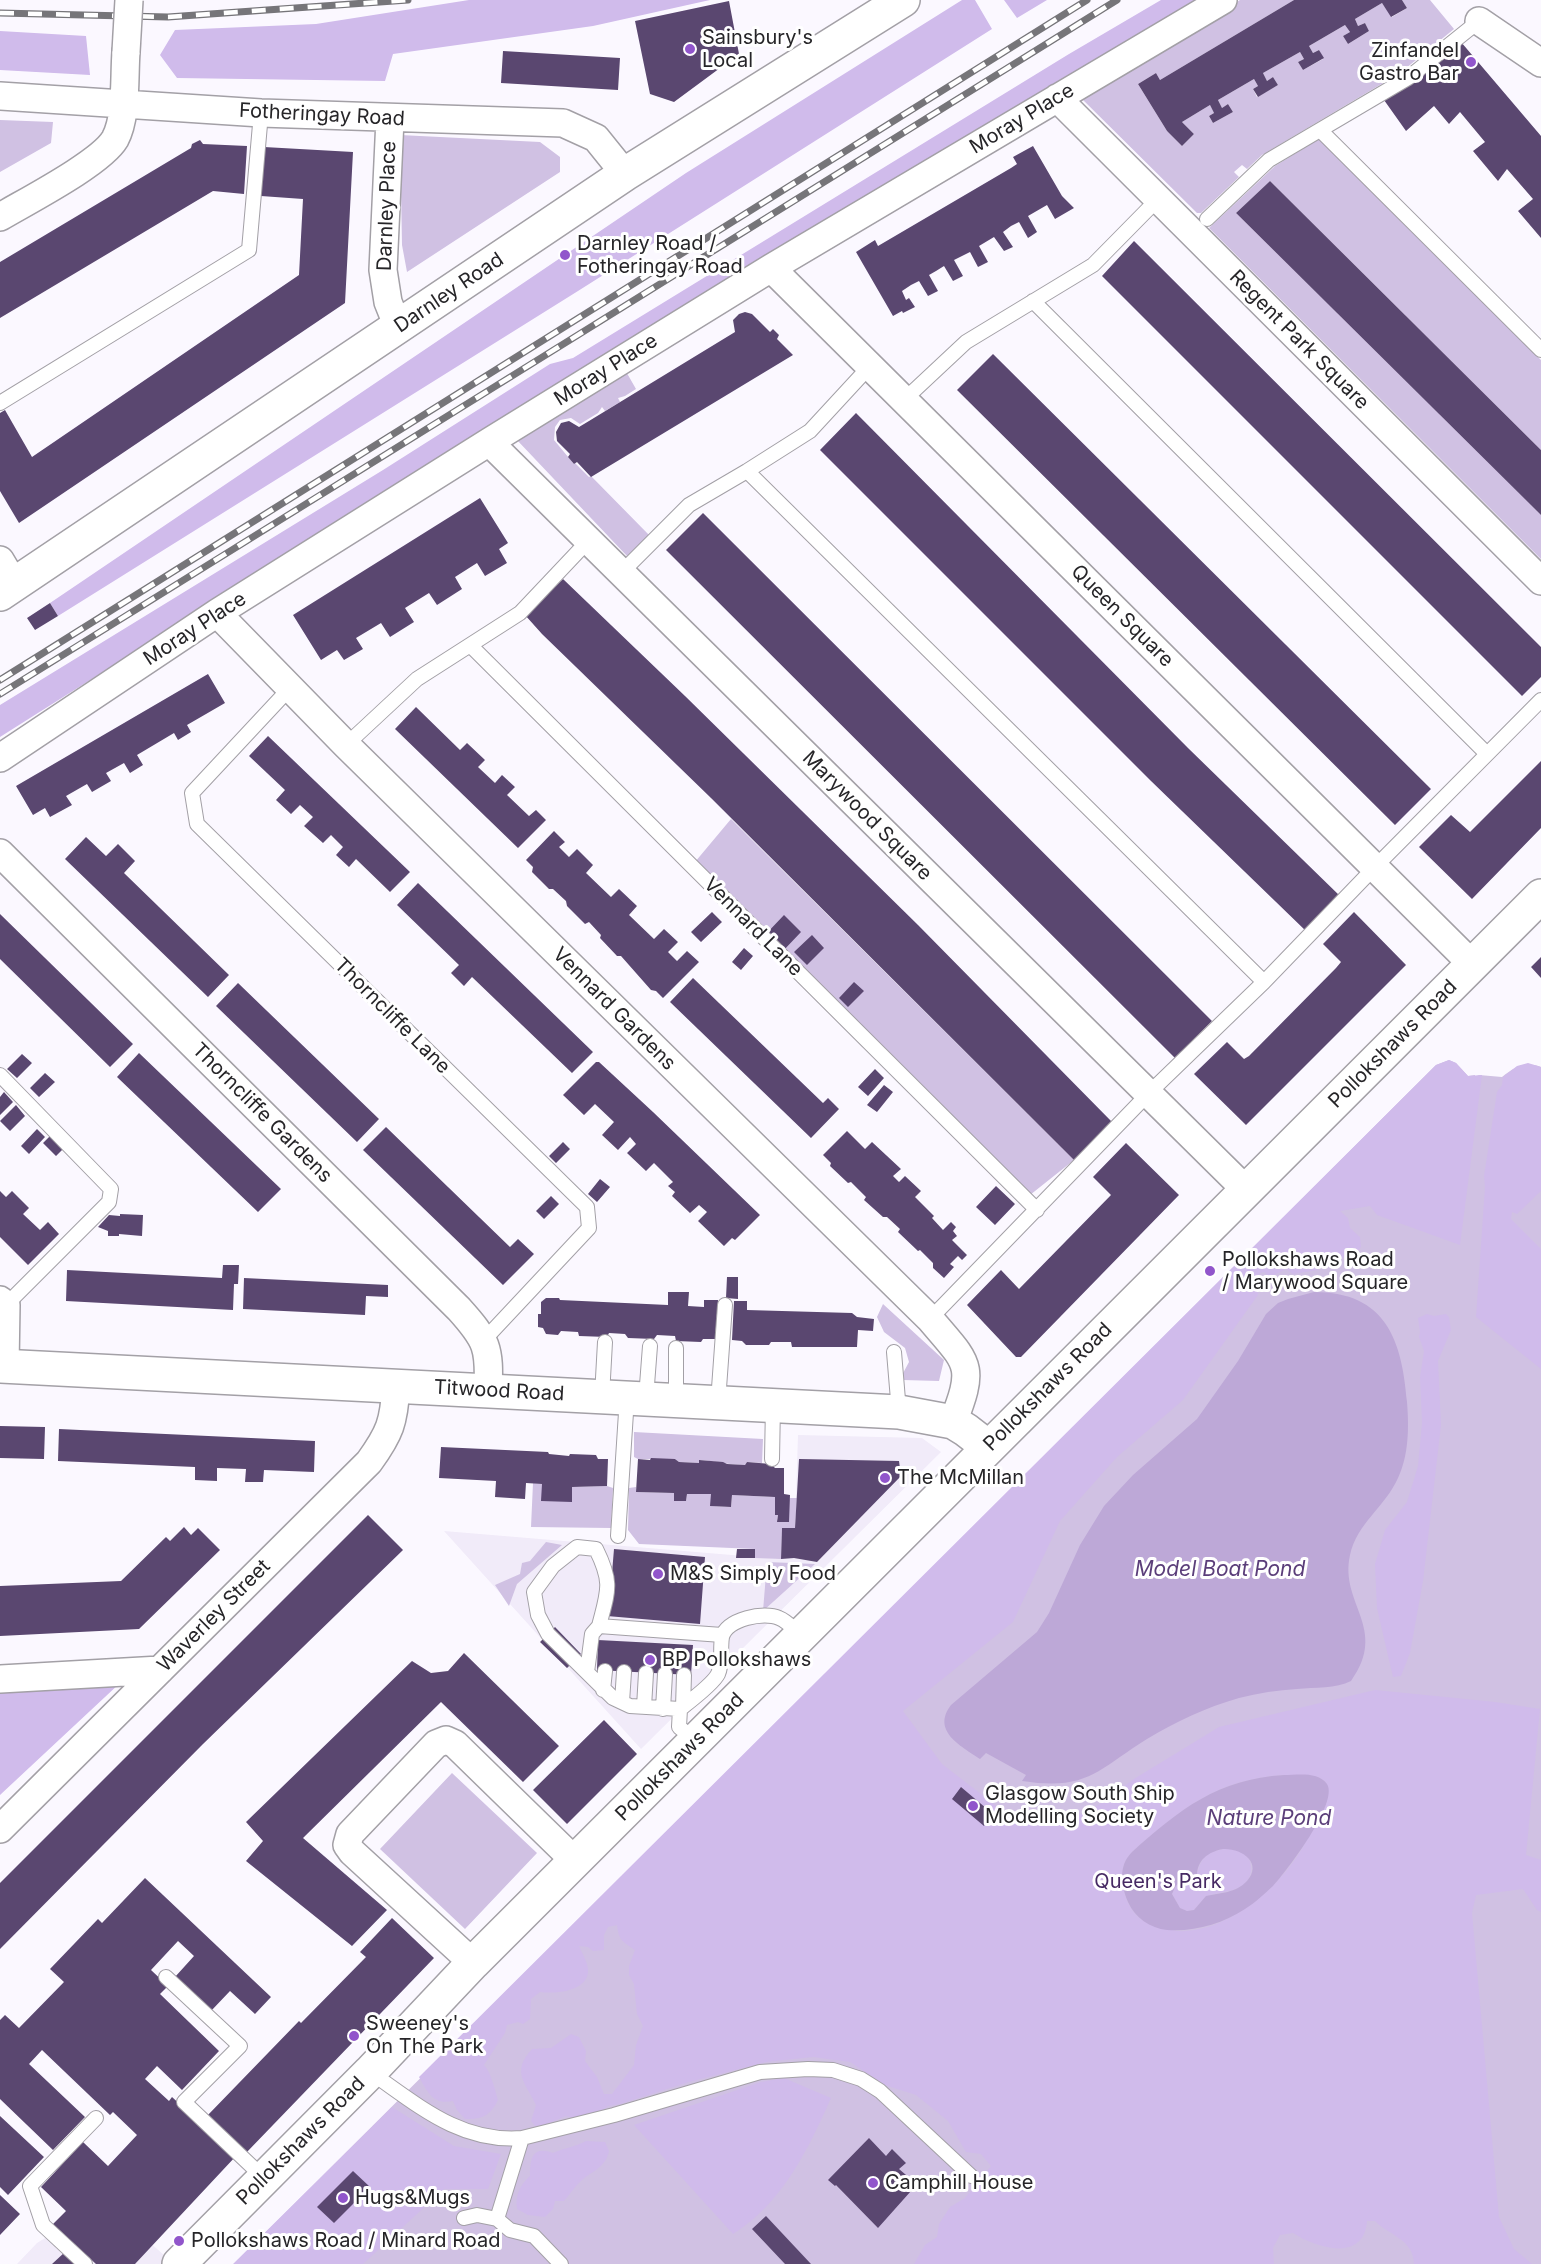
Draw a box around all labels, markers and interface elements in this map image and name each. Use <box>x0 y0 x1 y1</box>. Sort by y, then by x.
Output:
place label: Sainsbury's Local <box>702 26 813 73</box>
place label: Zinfandel Gastro Bar <box>1359 39 1459 86</box>
marker: Sainsbury's Local <box>683 42 697 56</box>
marker: Zinfandel Gastro Bar <box>1464 55 1478 69</box>
street label: Moray Place <box>966 79 1078 159</box>
street label: Fotheringay Road <box>239 99 405 131</box>
street label: Darnley Place <box>373 141 401 271</box>
place label: Darnley Road / Fotheringay Road <box>577 232 743 279</box>
street label: Darnley Road <box>390 248 508 338</box>
marker: Darnley Road / Fotheringay Road <box>558 248 572 262</box>
street label: Regent Park Square <box>1224 265 1374 415</box>
street label: Moray Place <box>550 329 662 411</box>
street label: Queen Square <box>1066 560 1178 672</box>
street label: Moray Place <box>139 587 251 671</box>
street label: Marywood Square <box>797 746 937 886</box>
street label: Vennard Lane <box>698 872 808 982</box>
street label: Vennard Gardens <box>548 943 680 1075</box>
street label: Thorncliffe Lane <box>329 953 455 1079</box>
street label: Pollokshaws Road <box>1324 975 1462 1113</box>
street label: Thorncliffe Gardens <box>187 1038 337 1188</box>
place label: Pollokshaws Road / Marywood Square <box>1222 1248 1408 1295</box>
marker: Pollokshaws Road / Marywood Square <box>1203 1264 1217 1278</box>
street label: Pollokshaws Road <box>979 1318 1117 1456</box>
street label: Titwood Road <box>433 1376 565 1406</box>
place label: The McMillan <box>897 1466 1024 1490</box>
marker: The McMillan <box>878 1471 892 1485</box>
street label: Waverley Street <box>153 1555 275 1677</box>
water label: Model Boat Pond <box>1135 1557 1305 1583</box>
place label: M&S Simply Food <box>670 1562 836 1586</box>
marker: M&S Simply Food <box>651 1567 665 1581</box>
place label: BP Pollokshaws <box>662 1648 811 1672</box>
marker: BP Pollokshaws <box>643 1653 657 1667</box>
street label: Pollokshaws Road <box>611 1688 749 1826</box>
place label: Glasgow South Ship Modelling Society <box>985 1782 1175 1829</box>
marker: Glasgow South Ship Modelling Society <box>966 1799 980 1813</box>
water label: Nature Pond <box>1207 1806 1331 1832</box>
park label: Queen's Park <box>1094 1870 1222 1894</box>
place label: Sweeney's On The Park <box>366 2012 484 2059</box>
marker: Sweeney's On The Park <box>347 2029 361 2043</box>
street label: Pollokshaws Road <box>232 2072 370 2210</box>
place label: Camphill House <box>885 2171 1033 2195</box>
marker: Camphill House <box>866 2176 880 2190</box>
place label: Hugs&Mugs <box>355 2186 470 2210</box>
marker: Hugs&Mugs <box>336 2191 350 2205</box>
place label: Pollokshaws Road / Minard Road <box>191 2229 500 2253</box>
marker: Pollokshaws Road / Minard Road <box>172 2234 186 2248</box>

